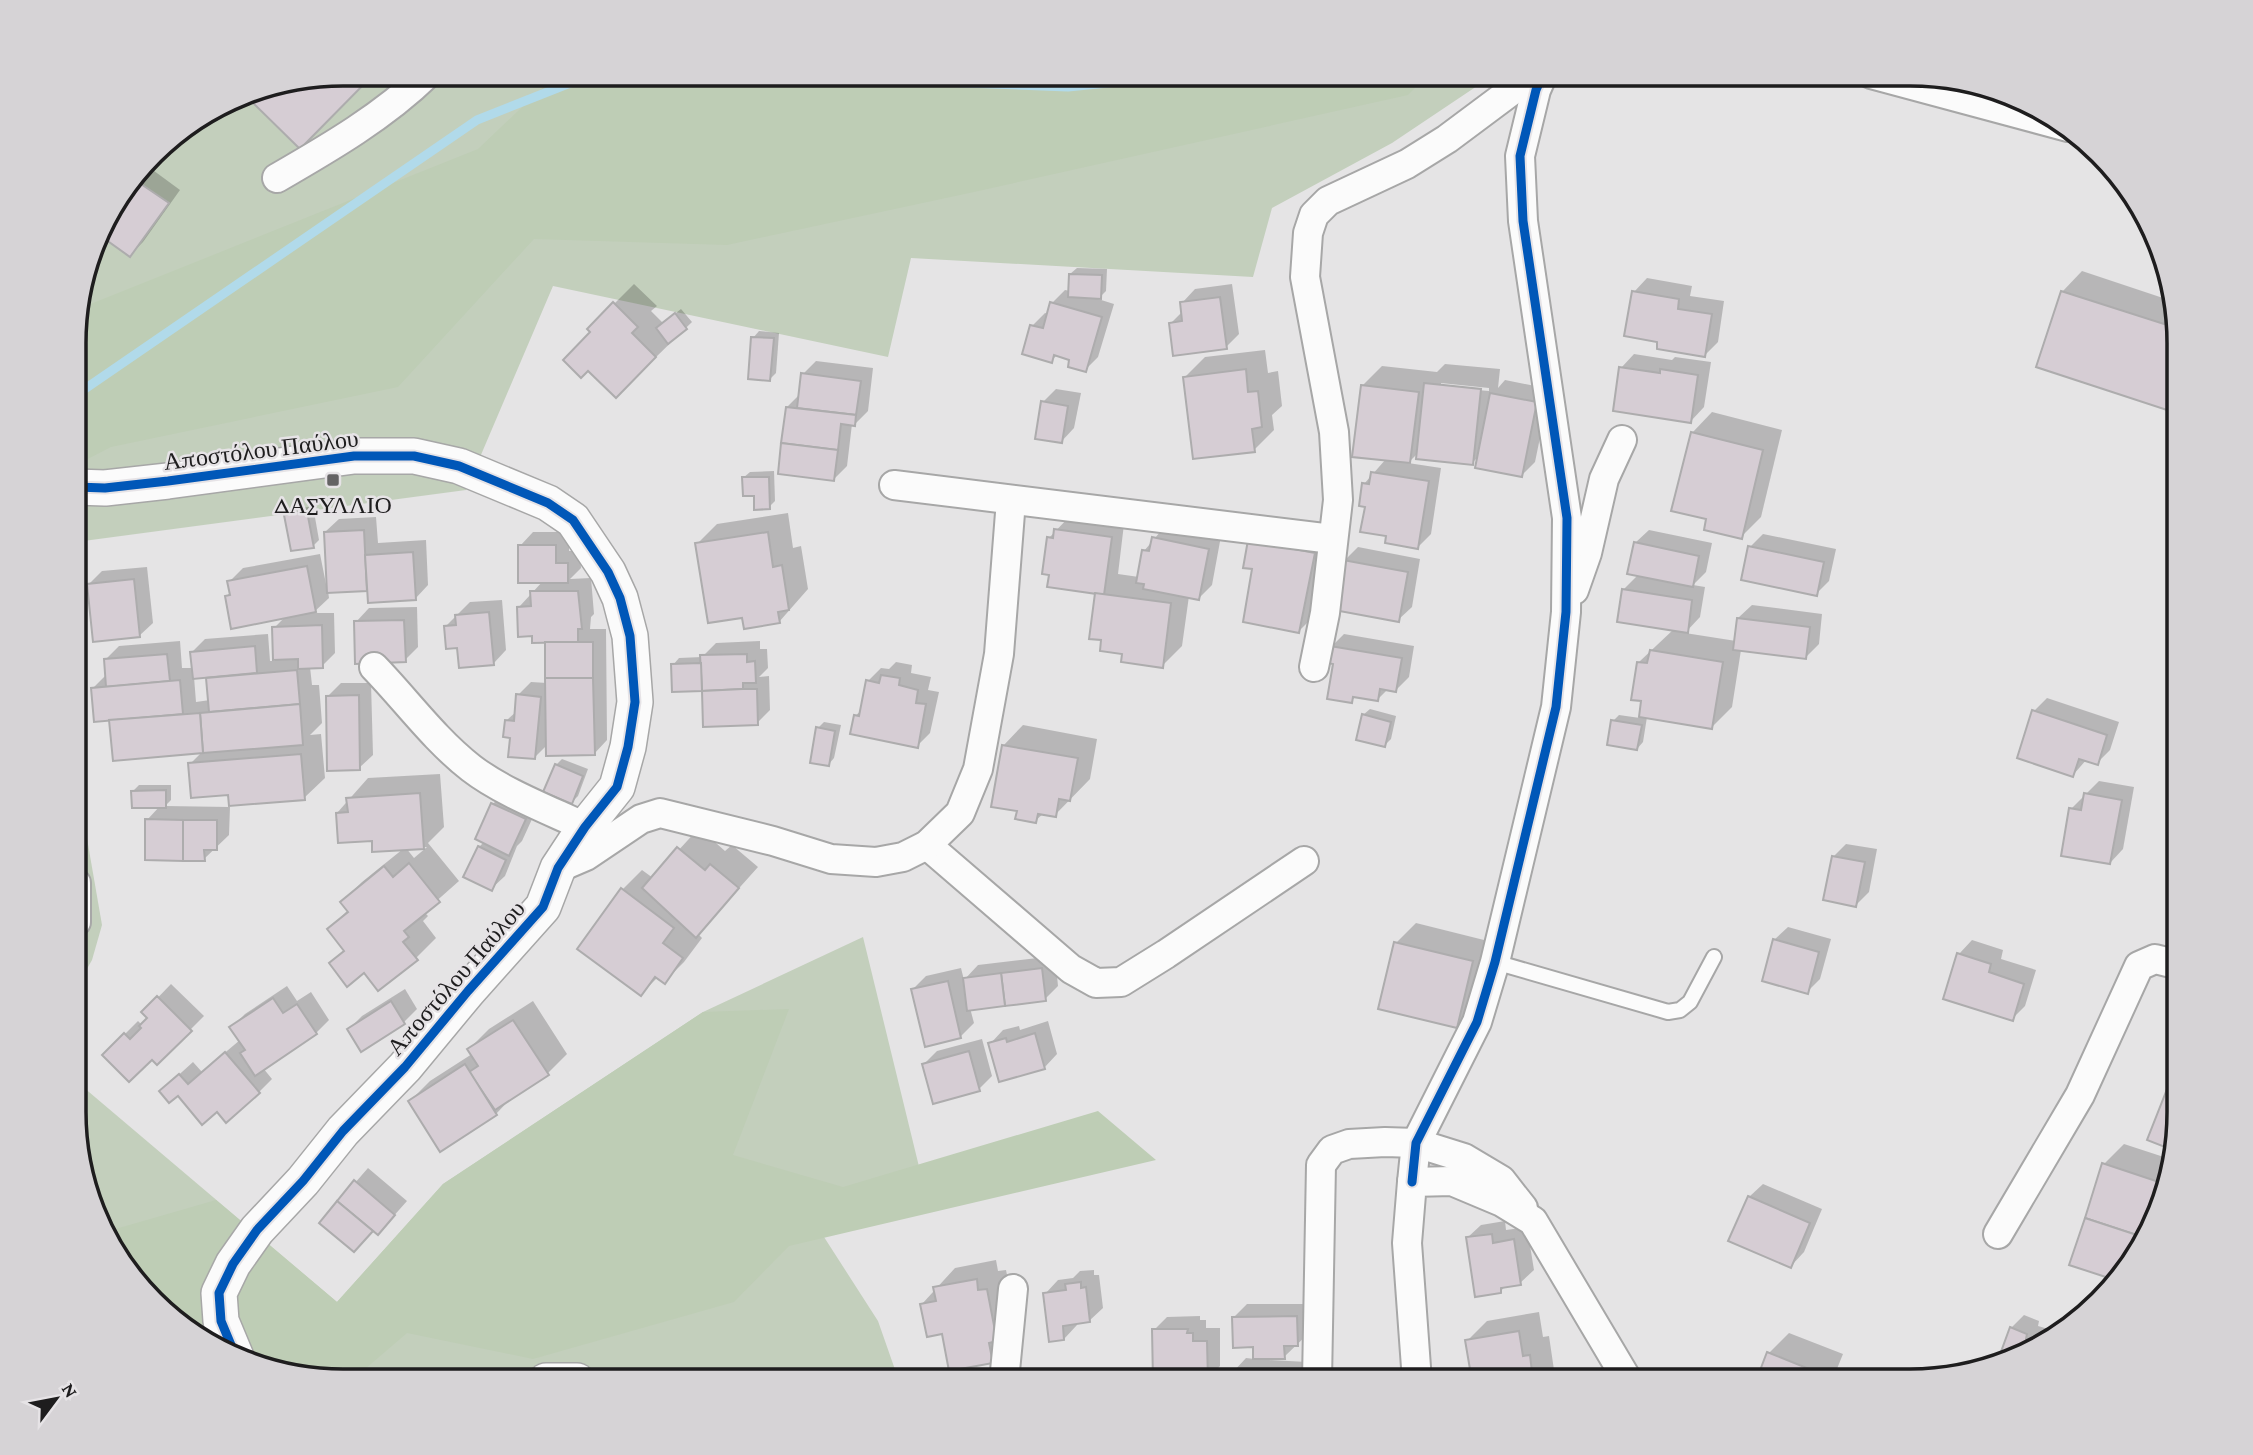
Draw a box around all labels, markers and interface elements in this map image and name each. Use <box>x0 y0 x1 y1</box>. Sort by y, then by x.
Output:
street label: Αποστόλου Παύλου <box>162 424 360 475</box>
marker: ΔΑΣΥΛΛΙΟ <box>325 472 341 488</box>
place label: ΔΑΣΥΛΛΙΟ <box>274 491 392 518</box>
street label: Αποστόλου Παύλου <box>381 895 530 1061</box>
north arrow <box>21 1364 91 1434</box>
text: N <box>58 1379 82 1401</box>

